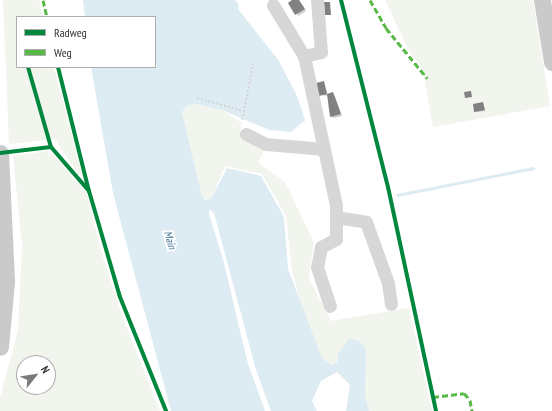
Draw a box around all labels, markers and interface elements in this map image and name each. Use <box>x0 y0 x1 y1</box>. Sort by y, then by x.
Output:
legend <box>16 16 156 68</box>
text: Radweg <box>54 25 87 40</box>
text: Weg <box>54 45 72 60</box>
water label: Main <box>161 229 179 251</box>
north arrow <box>16 355 56 395</box>
text: N <box>38 363 53 376</box>

